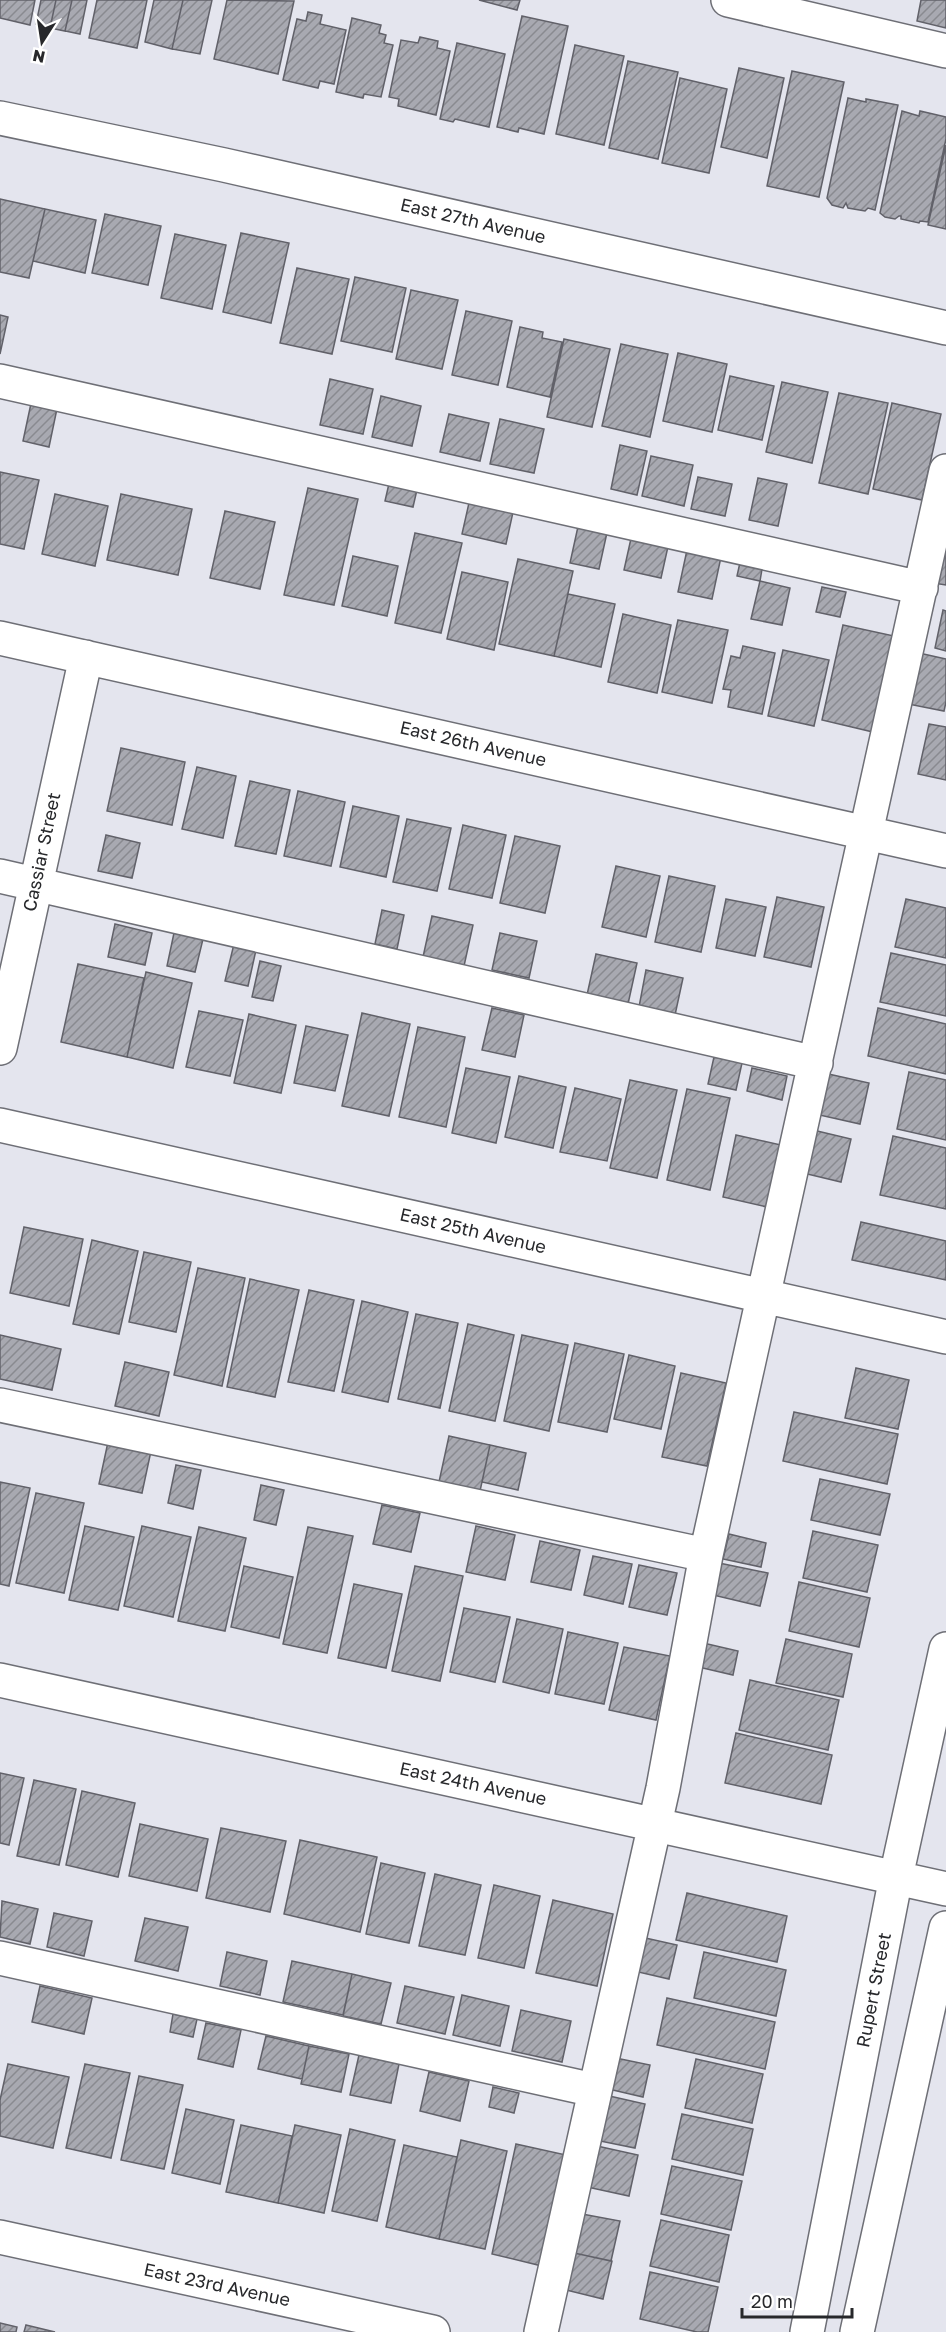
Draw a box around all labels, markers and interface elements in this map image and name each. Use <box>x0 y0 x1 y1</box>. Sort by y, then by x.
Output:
north arrow <box>12 12 72 72</box>
text: N <box>31 46 47 68</box>
street label: East 27th Avenue <box>398 193 548 247</box>
street label: East 26th Avenue <box>398 715 549 771</box>
street label: Cassiar Street <box>18 790 64 913</box>
street label: East 25th Avenue <box>398 1203 548 1258</box>
street label: East 24th Avenue <box>398 1757 549 1809</box>
street label: Rupert Street <box>851 1930 895 2049</box>
street label: East 23rd Avenue <box>142 2258 292 2310</box>
scale bar <box>742 2281 852 2319</box>
text: 20 m <box>751 2290 793 2312</box>

